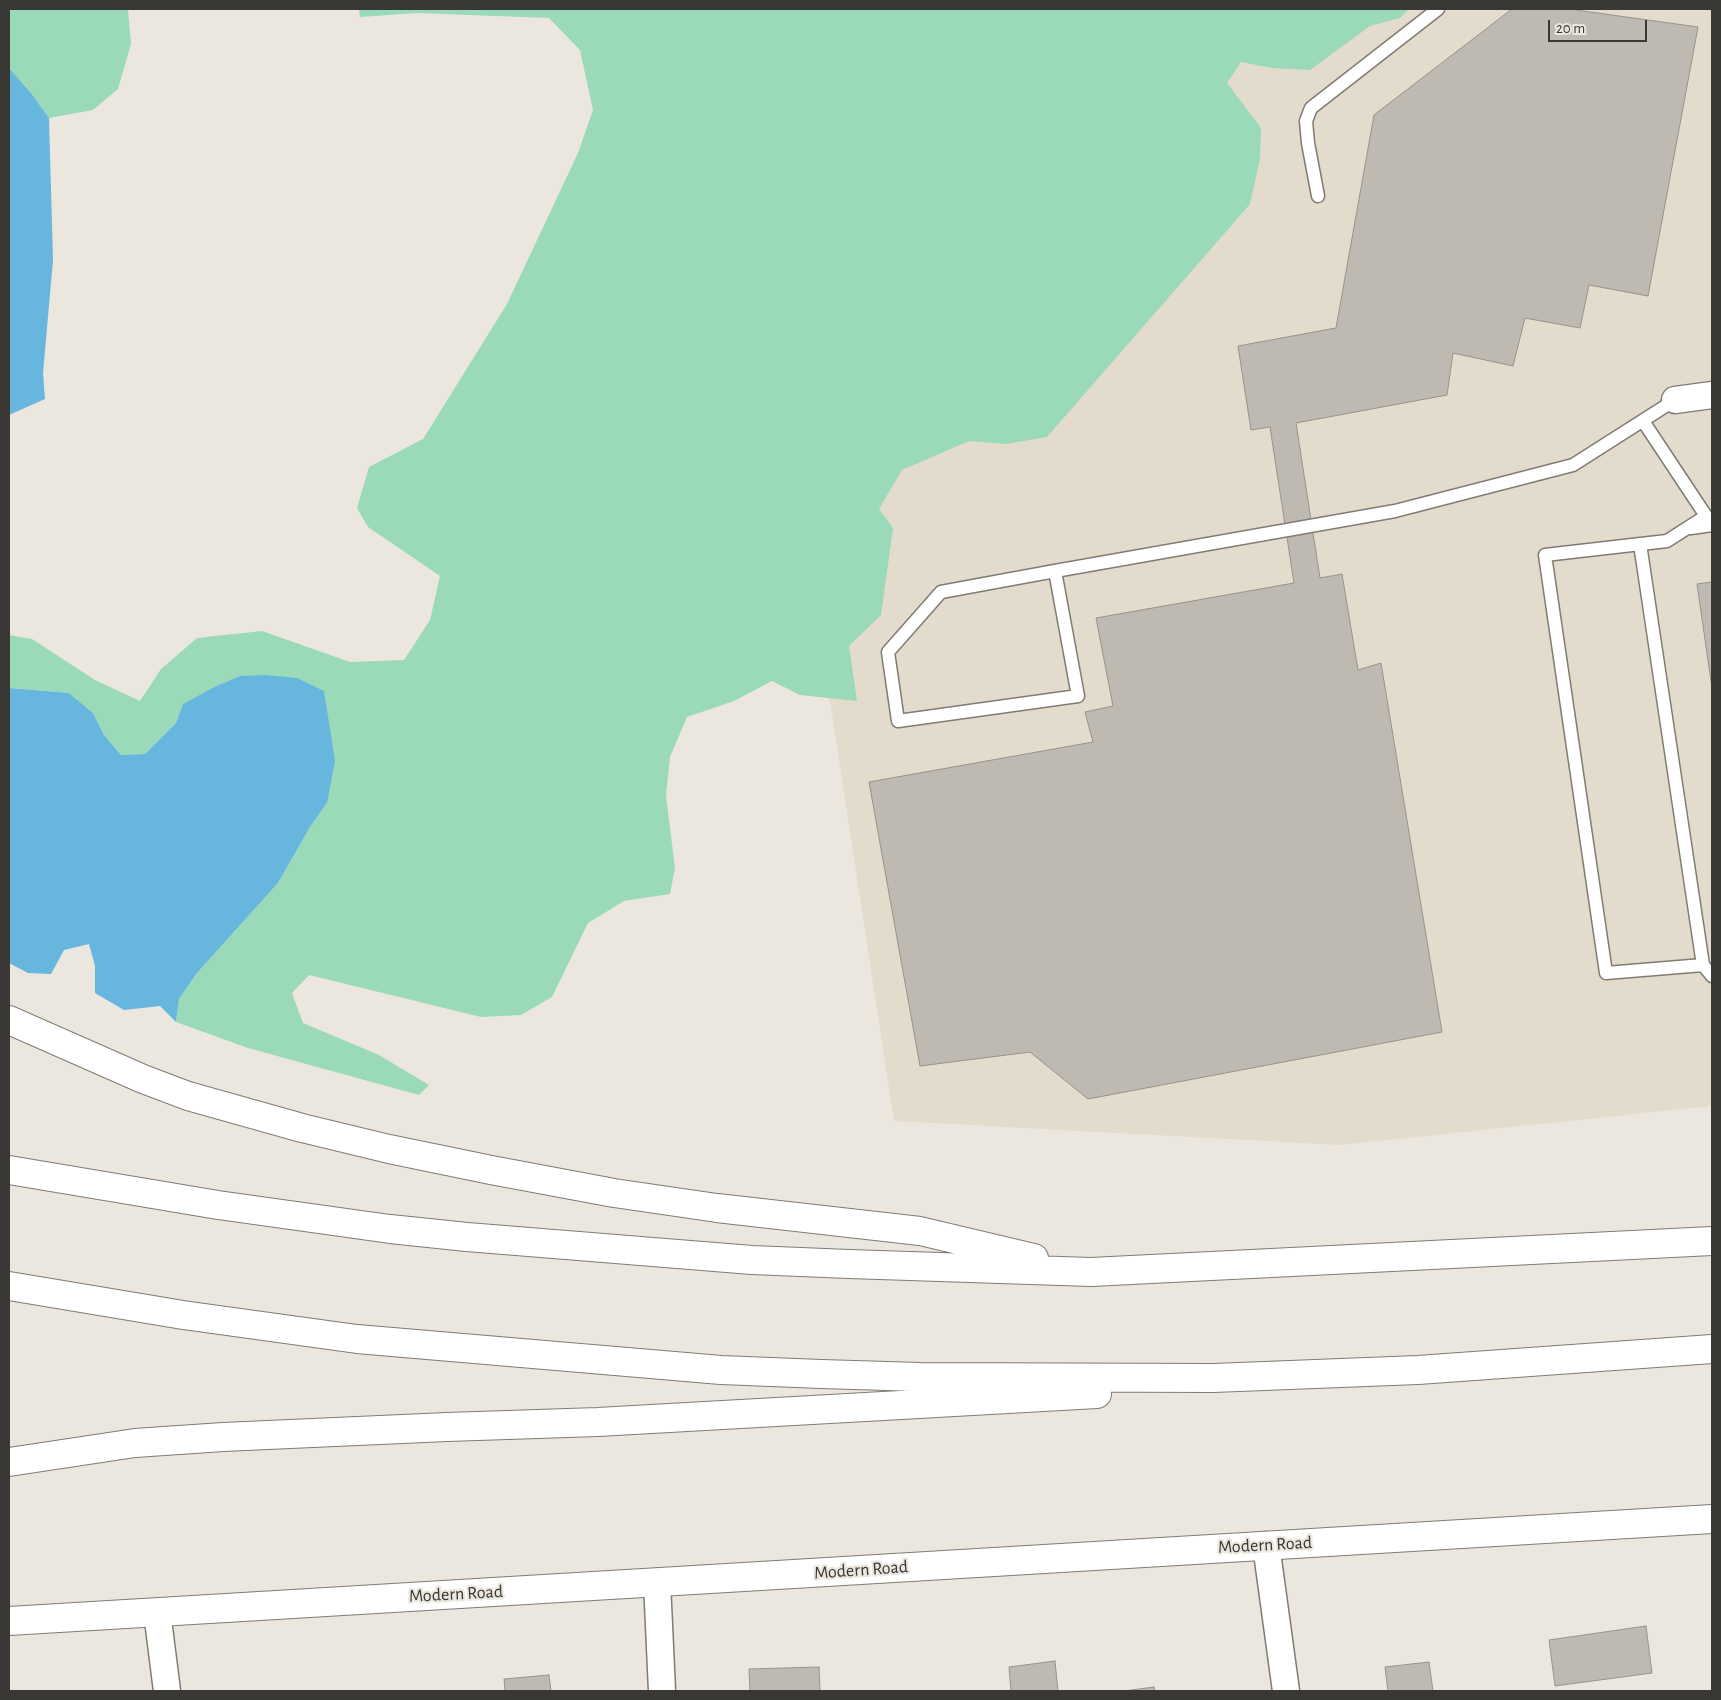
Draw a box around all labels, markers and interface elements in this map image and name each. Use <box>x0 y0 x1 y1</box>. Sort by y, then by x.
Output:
scale bar <box>1551 10 1650 42</box>
text: 20 m <box>1556 21 1585 36</box>
street label: Modern Road <box>1217 1532 1313 1558</box>
street label: Modern Road <box>813 1556 909 1584</box>
street label: Modern Road <box>408 1581 504 1607</box>

